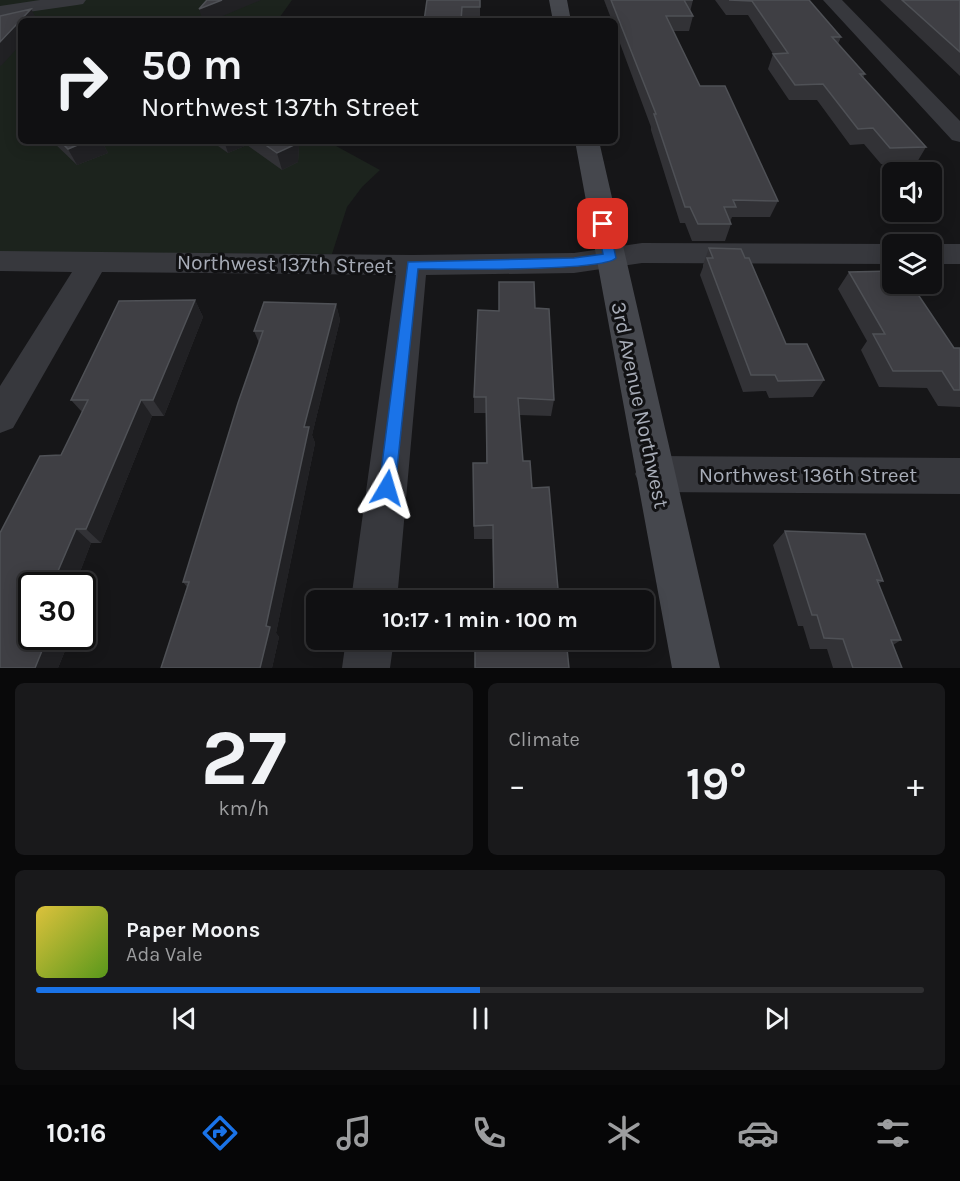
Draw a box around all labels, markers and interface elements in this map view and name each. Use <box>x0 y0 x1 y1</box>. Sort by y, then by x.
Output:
text: 50 m <box>141 40 243 90</box>
icon: right <box>42 42 120 120</box>
text: Northwest 137th Street <box>141 91 419 123</box>
map controls <box>882 162 942 294</box>
button: sound <box>882 162 942 222</box>
pin <box>577 198 628 249</box>
icon: arrive <box>586 207 619 240</box>
button: layers <box>882 234 942 294</box>
street label: Northwest 137th Street <box>177 250 393 278</box>
street label: 3rd Avenue Northwest <box>606 300 674 511</box>
position arrow <box>355 456 419 520</box>
street label: Northwest 136th Street <box>699 463 917 487</box>
speed limit sign: 30 <box>18 572 96 650</box>
text: 10:17 · 1 min · 100 m <box>382 607 578 633</box>
text: 27 <box>201 712 287 804</box>
text: Climate <box>509 728 580 751</box>
text: 19° <box>686 758 747 810</box>
text: − <box>509 766 526 804</box>
text: + <box>907 766 924 804</box>
text: km/h <box>218 797 269 820</box>
text: Paper Moons <box>126 917 260 943</box>
text: Ada Vale <box>126 943 203 966</box>
icon: previous <box>168 1002 201 1035</box>
icon: pause <box>464 1002 497 1035</box>
icon: next <box>760 1002 793 1035</box>
icon: directions <box>199 1112 241 1154</box>
icon: music <box>333 1112 375 1154</box>
icon: phone <box>468 1112 510 1154</box>
icon: climate <box>603 1112 645 1154</box>
icon: car <box>737 1112 779 1154</box>
icon: filters <box>872 1112 914 1154</box>
text: 10:16 <box>46 1117 106 1149</box>

